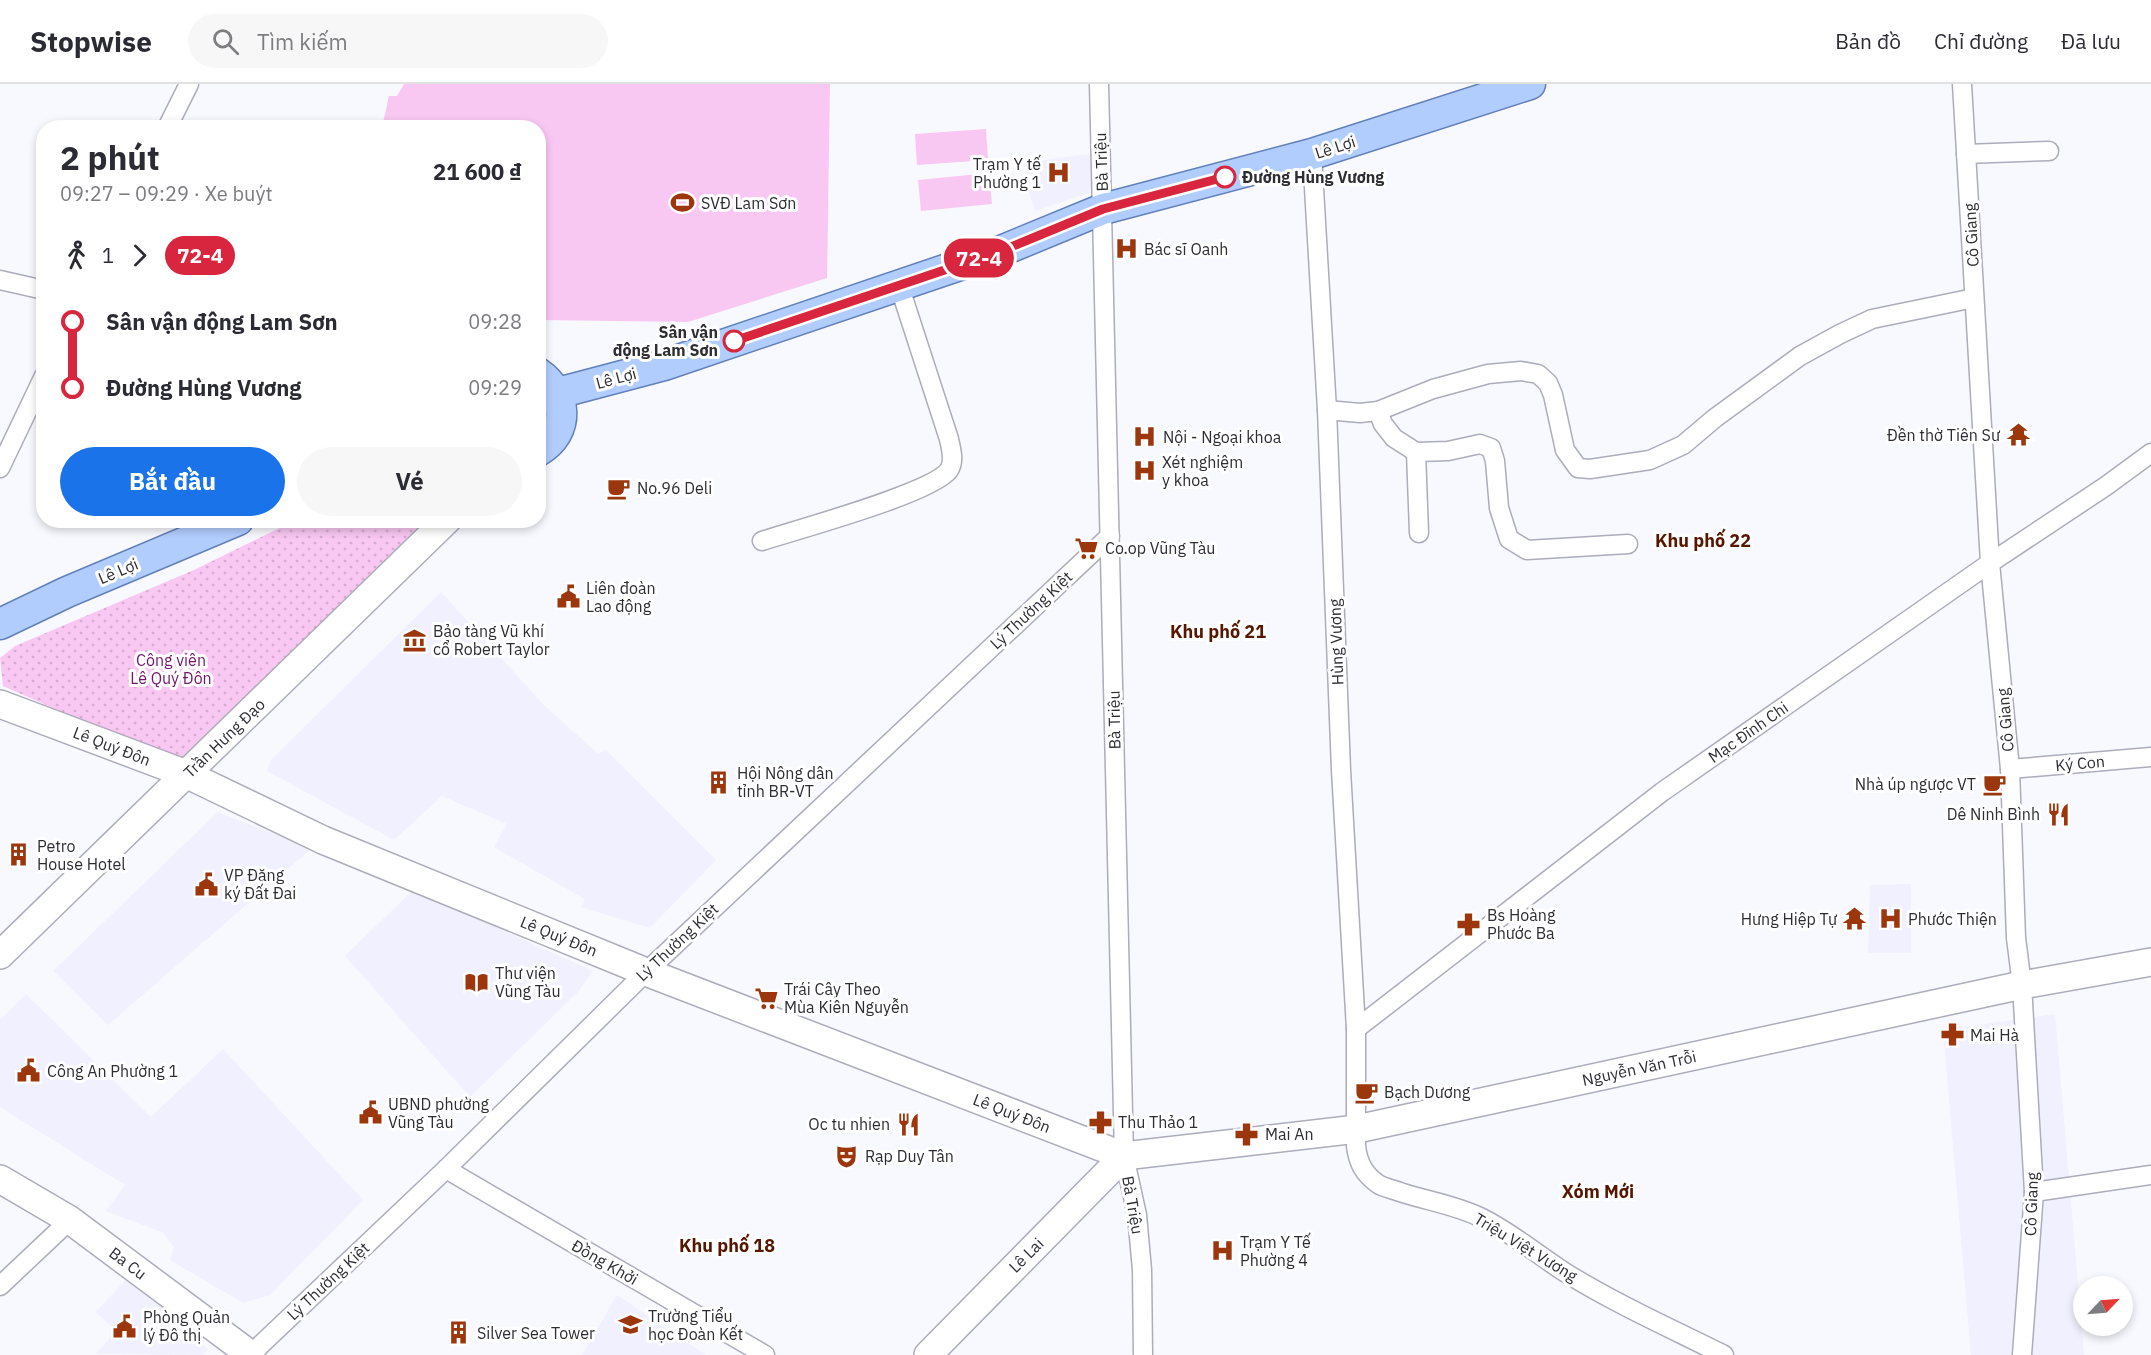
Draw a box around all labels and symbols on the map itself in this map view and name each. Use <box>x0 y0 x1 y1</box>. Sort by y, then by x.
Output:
street label: Lê Lợi <box>1312 131 1358 163</box>
street label: Bà Triệu <box>1090 132 1112 192</box>
place label: Trạm Y tế Phường 1 <box>973 154 1041 192</box>
hospital icon: Trạm Y tế Phường 1 <box>1046 160 1072 186</box>
marker: Đường Hùng Vương <box>1214 166 1236 188</box>
place label: Đường Hùng Vương <box>1242 167 1384 187</box>
sports icon: SVĐ Lam Sơn <box>670 190 696 216</box>
place label: SVĐ Lam Sơn <box>701 193 796 213</box>
street label: Cô Giang <box>1959 202 1983 267</box>
hospital icon: Bác sĩ Oanh <box>1113 236 1139 262</box>
line badge: 72-4 <box>937 238 1021 278</box>
place label: Bác sĩ Oanh <box>1144 239 1228 259</box>
place label: Sân vận động Lam Sơn <box>613 322 718 360</box>
marker: Sân vận động Lam Sơn <box>723 330 745 352</box>
street label: Lê Lợi <box>593 363 639 393</box>
temple icon: Đền thờ Tiên Sư <box>2005 422 2031 448</box>
hospital icon: Nội - Ngoại khoa <box>1132 424 1158 450</box>
place label: Đền thờ Tiên Sư <box>1887 425 2001 445</box>
place label: Nội - Ngoại khoa <box>1163 427 1282 447</box>
place label: Xét nghiệm y khoa <box>1162 452 1243 490</box>
hospital icon: Xét nghiệm y khoa <box>1131 458 1157 484</box>
cafe icon: No.96 Deli <box>606 475 632 501</box>
place label: No.96 Deli <box>637 478 712 498</box>
district label: Khu phố 22 <box>1655 528 1751 552</box>
supermarket icon: Co.op Vũng Tàu <box>1074 535 1100 561</box>
place label: Co.op Vũng Tàu <box>1105 538 1215 558</box>
street label: Lê Lợi <box>95 554 141 588</box>
street label: Lý Thường Kiệt <box>986 567 1076 653</box>
place label: Liên đoàn Lao động <box>586 578 656 616</box>
public building icon: Liên đoàn Lao động <box>555 584 581 610</box>
street label: Hùng Vương <box>1324 598 1348 686</box>
district label: Khu phố 21 <box>1170 619 1266 643</box>
place label: Bảo tàng Vũ khí cổ Robert Taylor <box>433 621 550 659</box>
museum icon: Bảo tàng Vũ khí cổ Robert Taylor <box>402 627 428 653</box>
park label: Công viên Lê Quý Đôn <box>130 650 212 688</box>
street label: Cô Giang <box>1992 687 2018 753</box>
street label: Bà Triệu <box>1103 690 1125 750</box>
street label: Trần Hưng Đạo <box>179 694 269 782</box>
street label: Mạc Đĩnh Chi <box>1704 697 1792 767</box>
street label: Lê Quý Đôn <box>70 722 154 770</box>
street label: Ký Con <box>2054 751 2106 775</box>
place label: Hội Nông dân tỉnh BR-VT <box>737 763 834 801</box>
building icon: Hội Nông dân tỉnh BR-VT <box>706 769 732 795</box>
cafe icon: Nhà úp ngược VT <box>1981 771 2007 797</box>
place label: Nhà úp ngược VT <box>1855 774 1976 794</box>
restaurant icon: Dê Ninh Bình <box>2045 801 2071 827</box>
place label: Dê Ninh Bình <box>1947 804 2040 824</box>
place label: Petro House Hotel <box>37 836 126 874</box>
building icon: Petro House Hotel <box>6 842 32 868</box>
place label: VP Đăng ký Đất Đai <box>224 865 296 903</box>
public building icon: VP Đăng ký Đất Đai <box>193 871 219 897</box>
street label: Lý Thường Kiệt <box>632 899 722 985</box>
place label: Bs Hoàng Phước Ba <box>1487 905 1556 943</box>
temple icon: Hưng Hiệp Tự <box>1842 906 1868 932</box>
hospital icon: Phước Thiện <box>1877 906 1903 932</box>
place label: Hưng Hiệp Tự <box>1741 909 1838 929</box>
place label: Phước Thiện <box>1908 909 1997 929</box>
street label: Lê Quý Đôn <box>518 911 600 961</box>
pharmacy icon: Bs Hoàng Phước Ba <box>1456 911 1482 937</box>
place label: Thư viện Vũng Tàu <box>495 963 561 1001</box>
library icon: Thư viện Vũng Tàu <box>464 969 490 995</box>
place label: Trái Cây Theo Mùa Kiên Nguyễn <box>784 979 909 1017</box>
supermarket icon: Trái Cây Theo Mùa Kiên Nguyễn <box>753 985 779 1011</box>
pharmacy icon: Mai Hà <box>1939 1022 1965 1048</box>
place label: Mai Hà <box>1970 1025 2020 1045</box>
street label: Nguyễn Văn Trỗi <box>1580 1046 1698 1090</box>
public building icon: Công An Phường 1 <box>16 1058 42 1084</box>
place label: Công An Phường 1 <box>47 1061 178 1081</box>
cafe icon: Bạch Dương <box>1353 1079 1379 1105</box>
place label: Bạch Dương <box>1384 1082 1471 1102</box>
street label: Lê Quý Đôn <box>970 1089 1054 1137</box>
place label: UBND phường Vũng Tàu <box>388 1094 490 1132</box>
public building icon: UBND phường Vũng Tàu <box>357 1100 383 1126</box>
pharmacy icon: Thu Thảo 1 <box>1087 1109 1113 1135</box>
restaurant icon: Oc tu nhien <box>895 1111 921 1137</box>
place label: Thu Thảo 1 <box>1118 1112 1198 1132</box>
place label: Oc tu nhien <box>808 1114 890 1134</box>
pharmacy icon: Mai An <box>1234 1121 1260 1147</box>
place label: Mai An <box>1265 1124 1314 1144</box>
theatre icon: Rạp Duy Tân <box>834 1143 860 1169</box>
place label: Rạp Duy Tân <box>865 1146 954 1166</box>
street label: Cô Giang <box>2020 1171 2042 1236</box>
street label: Bà Triệu <box>1118 1174 1148 1236</box>
district label: Xóm Mới <box>1562 1180 1634 1203</box>
street label: Triệu Việt Vương <box>1471 1208 1582 1286</box>
place label: Trạm Y Tế Phường 4 <box>1240 1232 1311 1270</box>
district label: Khu phố 18 <box>679 1233 775 1257</box>
street label: Lê Lai <box>1004 1233 1048 1277</box>
street label: Đồng Khởi <box>568 1235 642 1289</box>
street label: Lý Thường Kiệt <box>283 1238 373 1324</box>
hospital icon: Trạm Y Tế Phường 4 <box>1209 1238 1235 1264</box>
street label: Ba Cu <box>105 1242 151 1284</box>
north arrow <box>2073 1276 2133 1336</box>
place label: Trường Tiểu học Đoàn Kết <box>648 1306 743 1344</box>
place label: Phòng Quản lý Đô thị <box>143 1307 230 1345</box>
school or university icon: Trường Tiểu học Đoàn Kết <box>617 1312 643 1338</box>
public building icon: Phòng Quản lý Đô thị <box>112 1313 138 1339</box>
building icon: Silver Sea Tower <box>446 1320 472 1346</box>
place label: Silver Sea Tower <box>477 1323 595 1343</box>

